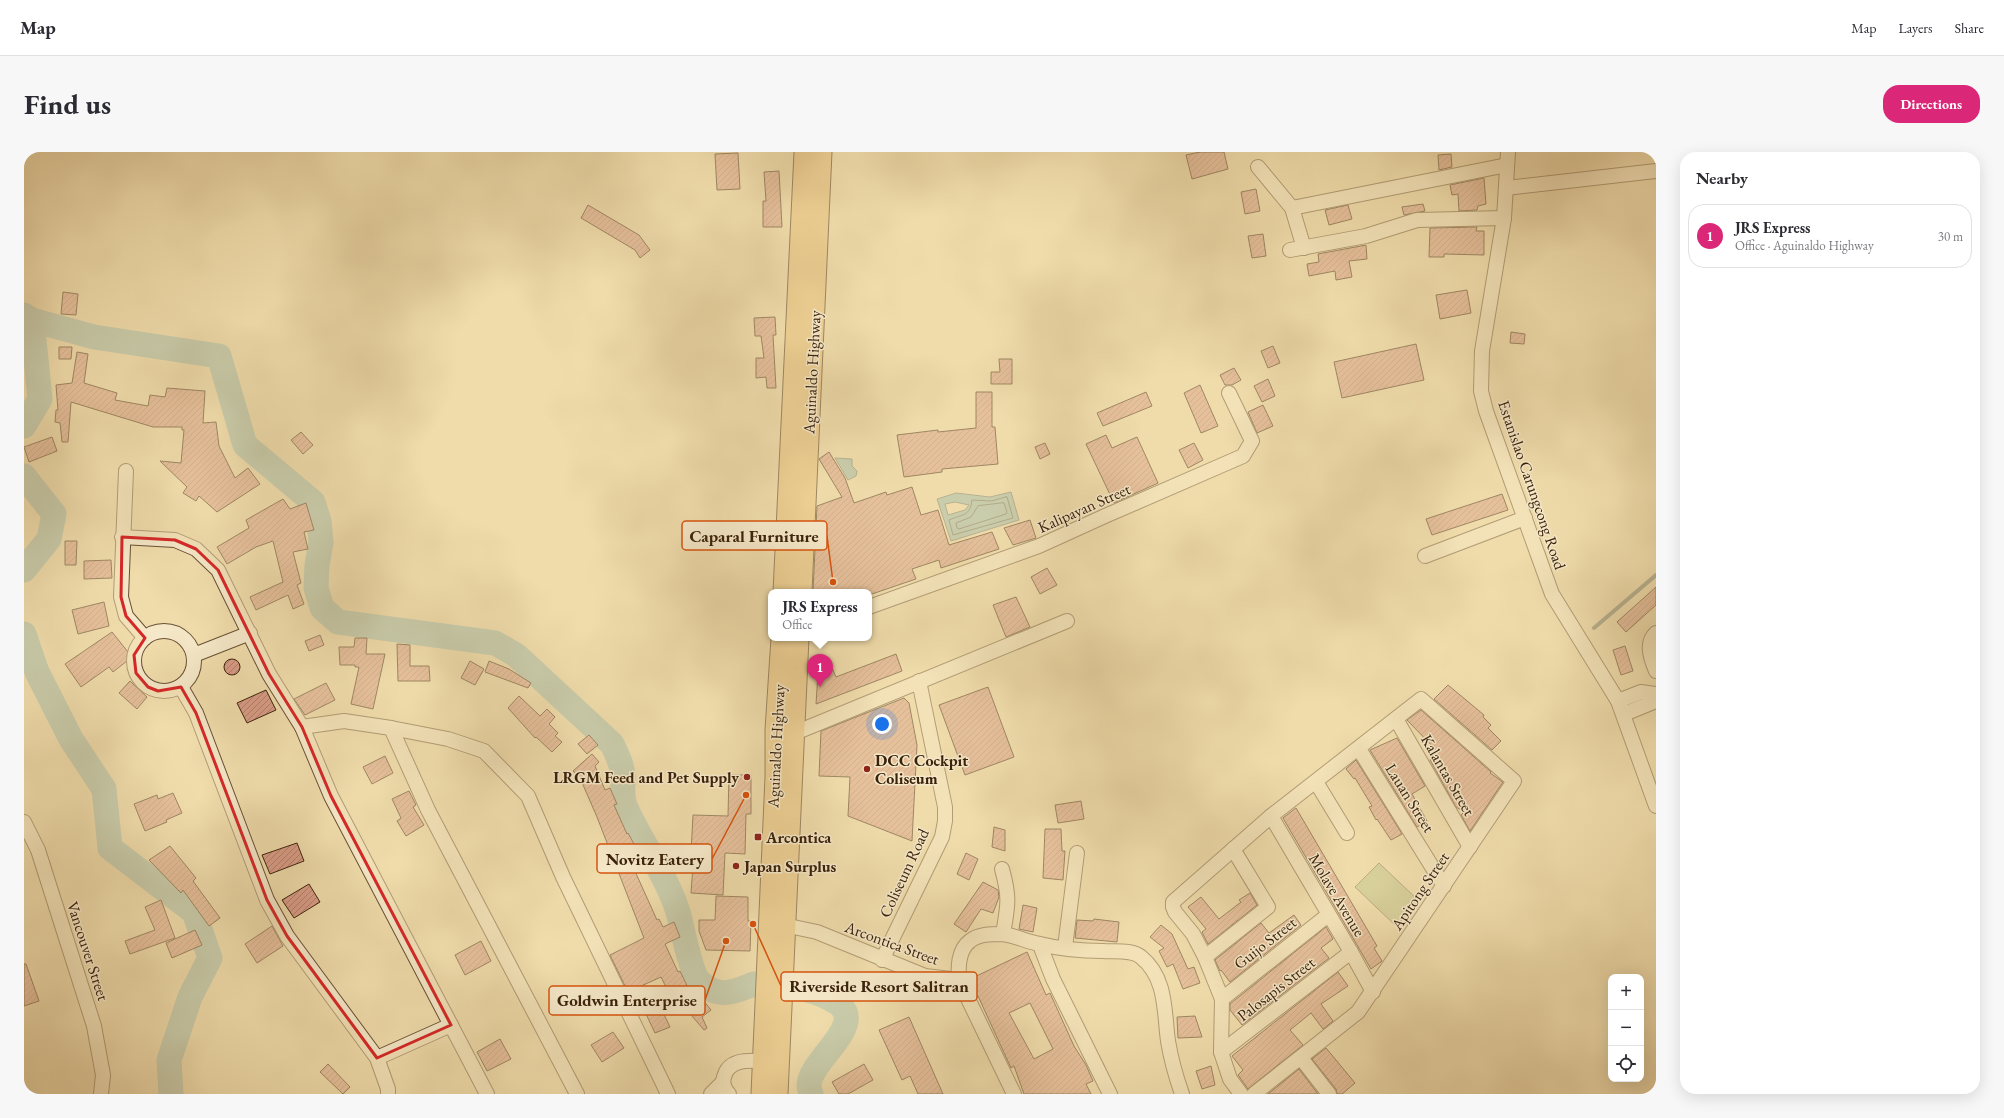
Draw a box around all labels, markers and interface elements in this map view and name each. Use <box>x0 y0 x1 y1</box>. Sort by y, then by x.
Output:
text: Map <box>20 15 56 40</box>
text: Map <box>1851 19 1876 37</box>
text: Layers <box>1898 19 1933 37</box>
text: Share <box>1955 19 1984 37</box>
button: Directions <box>1883 85 1980 123</box>
text: Find us <box>24 86 111 122</box>
text: Nearby <box>1696 167 1748 189</box>
text: JRS Express <box>1735 218 1810 237</box>
text: 1 <box>1707 228 1713 245</box>
text: 30 m <box>1938 228 1963 245</box>
text: Office · Aguinaldo Highway <box>1735 237 1874 254</box>
street label: Aguinaldo Highway <box>798 309 826 435</box>
street label: Estanislao Carungcong Road <box>1493 398 1571 573</box>
street label: Kalipayan Street <box>1034 478 1134 538</box>
callout: Caparal Furniture <box>682 521 827 550</box>
text: Caparal Furniture <box>689 525 819 547</box>
popup <box>768 589 872 641</box>
text: JRS Express <box>782 597 858 616</box>
text: Office <box>782 616 812 633</box>
pin: 1 <box>807 654 833 687</box>
street label: Aguinaldo Highway <box>762 683 790 809</box>
your location <box>872 714 892 734</box>
street label: Kalantas Street <box>1416 730 1480 820</box>
place label: DCC Cockpit Coliseum <box>875 750 968 789</box>
street label: Lauan Street <box>1381 760 1439 836</box>
marker: DCC Cockpit Coliseum <box>862 764 872 774</box>
place label: LRGM Feed and Pet Supply <box>553 767 739 788</box>
marker: LRGM Feed and Pet Supply <box>742 772 752 782</box>
street label: Coliseum Road <box>874 824 934 921</box>
place label: Arcontica <box>765 827 832 848</box>
marker: Arcontica <box>753 832 763 842</box>
callout: Novitz Eatery <box>597 844 712 873</box>
text: Novitz Eatery <box>606 848 705 870</box>
street label: Apitong Street <box>1386 848 1454 935</box>
street label: Molave Avenue <box>1304 849 1370 941</box>
place label: Japan Surplus <box>742 856 836 877</box>
marker: Japan Surplus <box>731 861 741 871</box>
street label: Vancouver Street <box>62 899 114 1003</box>
street label: Guijo Street <box>1229 912 1301 974</box>
street label: Arcontica Street <box>841 916 942 970</box>
street label: Palosapis Street <box>1233 952 1319 1026</box>
callout: Riverside Resort Salitran <box>781 972 977 1001</box>
map controls <box>1608 974 1644 1082</box>
button: + <box>1608 974 1644 1010</box>
text: Riverside Resort Salitran <box>789 975 969 997</box>
callout: Goldwin Enterprise <box>549 986 705 1015</box>
text: Goldwin Enterprise <box>557 989 697 1011</box>
button: − <box>1608 1010 1644 1046</box>
button: locate <box>1608 1046 1644 1082</box>

